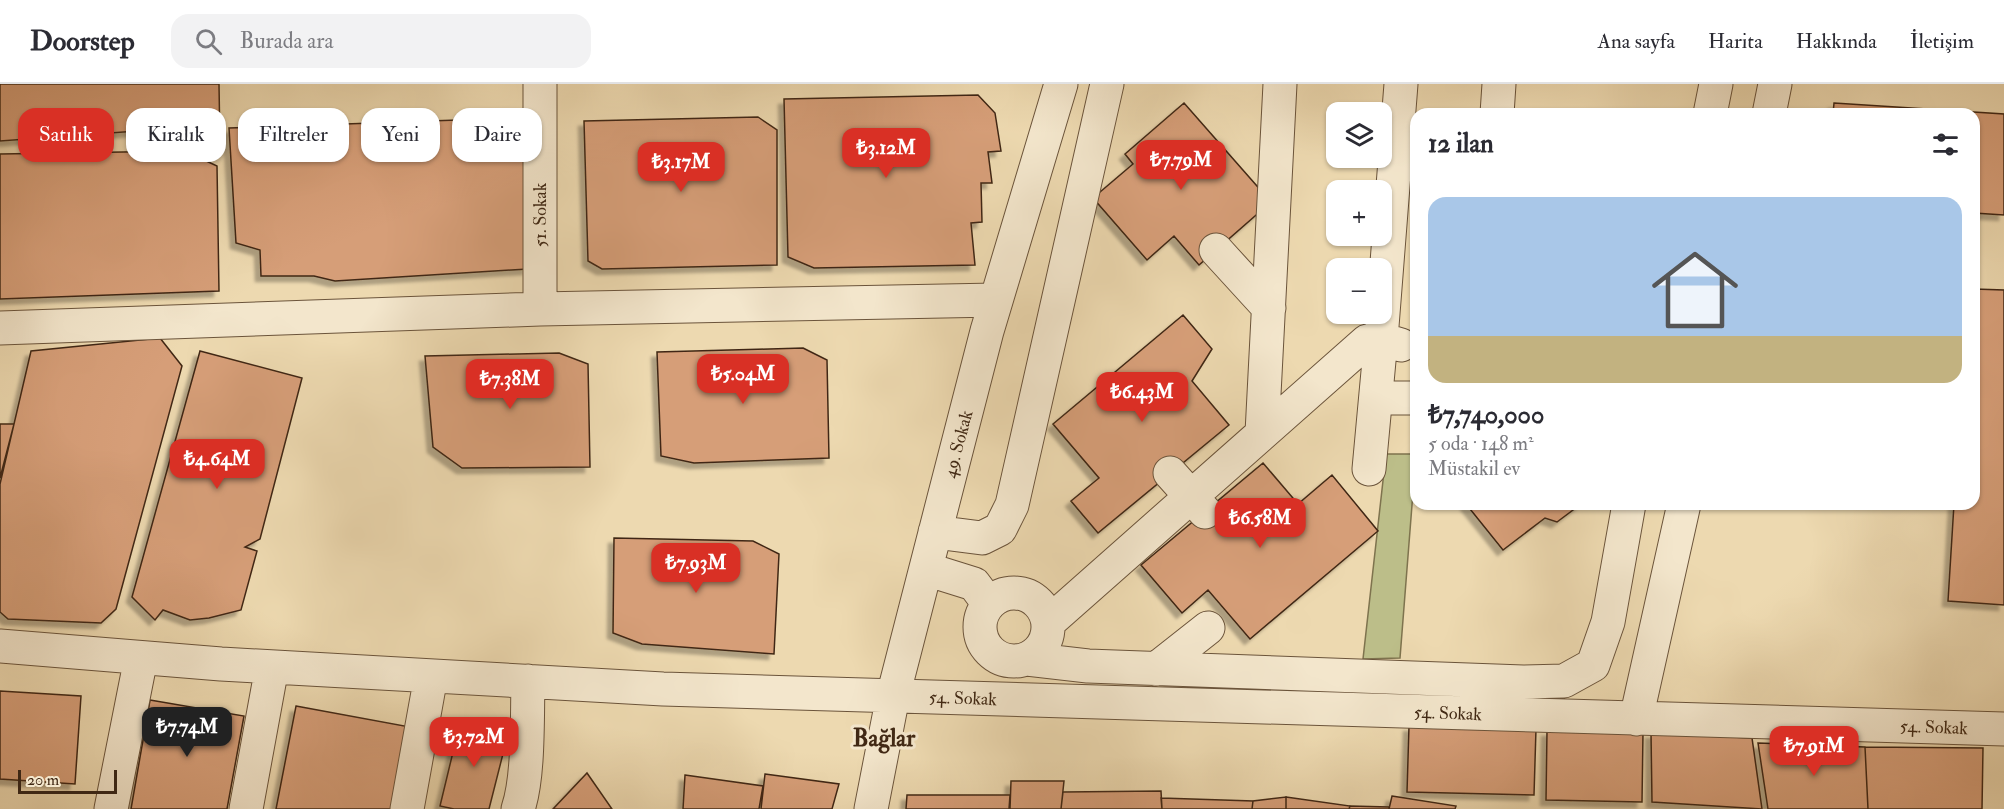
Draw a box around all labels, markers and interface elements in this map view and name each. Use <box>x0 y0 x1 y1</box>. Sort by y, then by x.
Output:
search box <box>171 14 591 68</box>
text: Doorstep <box>30 24 135 59</box>
icon: search <box>192 25 225 58</box>
text: Burada ara <box>240 27 334 55</box>
text: Ana sayfa <box>1598 28 1675 55</box>
text: Harita <box>1708 28 1763 55</box>
text: Hakkında <box>1796 28 1877 55</box>
text: İletişim <box>1910 28 1974 55</box>
map controls <box>1326 102 1392 324</box>
button: layers <box>1326 102 1392 168</box>
chip: Satılık <box>18 108 114 162</box>
chip: Kiralık <box>126 108 226 162</box>
chip: Filtreler <box>238 108 349 162</box>
chip: Yeni <box>361 108 440 162</box>
chip: Daire <box>452 108 542 162</box>
pin: ₺3.12M <box>837 128 935 179</box>
text: 12 ilan <box>1428 128 1494 160</box>
icon: filters <box>1929 128 1962 161</box>
text: ₺3.12M <box>856 135 916 160</box>
pin: ₺7.79M <box>1132 140 1230 191</box>
pin: ₺3.17M <box>632 142 730 193</box>
text: ₺7.79M <box>1150 147 1212 172</box>
text: ₺3.17M <box>652 149 710 174</box>
button: + <box>1326 180 1392 246</box>
street label: 51. Sokak <box>529 182 552 247</box>
icon: home <box>1641 236 1749 344</box>
button: − <box>1326 258 1392 324</box>
pin: ₺5.04M <box>694 354 792 405</box>
pin: ₺7.38M <box>461 359 559 410</box>
text: ₺5.04M <box>711 361 775 386</box>
text: ₺7.38M <box>480 366 540 391</box>
pin: ₺6.43M <box>1093 372 1191 423</box>
text: ₺6.43M <box>1110 379 1174 404</box>
text: ₺7,740,000 <box>1428 399 1544 431</box>
street label: 49. Sokak <box>938 407 979 481</box>
text: 5 oda · 148 m² <box>1428 431 1534 456</box>
pin: ₺4.64M <box>168 439 266 490</box>
text: ₺4.64M <box>184 446 250 471</box>
text: Müstakil ev <box>1428 456 1520 481</box>
pin: ₺6.58M <box>1211 498 1309 549</box>
text: ₺6.58M <box>1229 505 1291 530</box>
pin: ₺7.93M <box>647 543 745 594</box>
text: ₺7.93M <box>665 550 727 575</box>
street label: 54. Sokak <box>929 686 998 711</box>
street label: 54. Sokak <box>1414 701 1483 726</box>
pin: ₺7.74M <box>138 707 236 758</box>
text: ₺7.74M <box>156 714 218 739</box>
street label: 54. Sokak <box>1900 715 1969 740</box>
pin: ₺3.72M <box>425 717 523 768</box>
district label: Bağlar <box>853 723 916 754</box>
text: ₺3.72M <box>444 724 504 749</box>
pin: ₺7.91M <box>1765 726 1863 777</box>
text: ₺7.91M <box>1784 733 1844 758</box>
scale bar <box>18 767 117 794</box>
text: 20 m <box>27 770 59 790</box>

